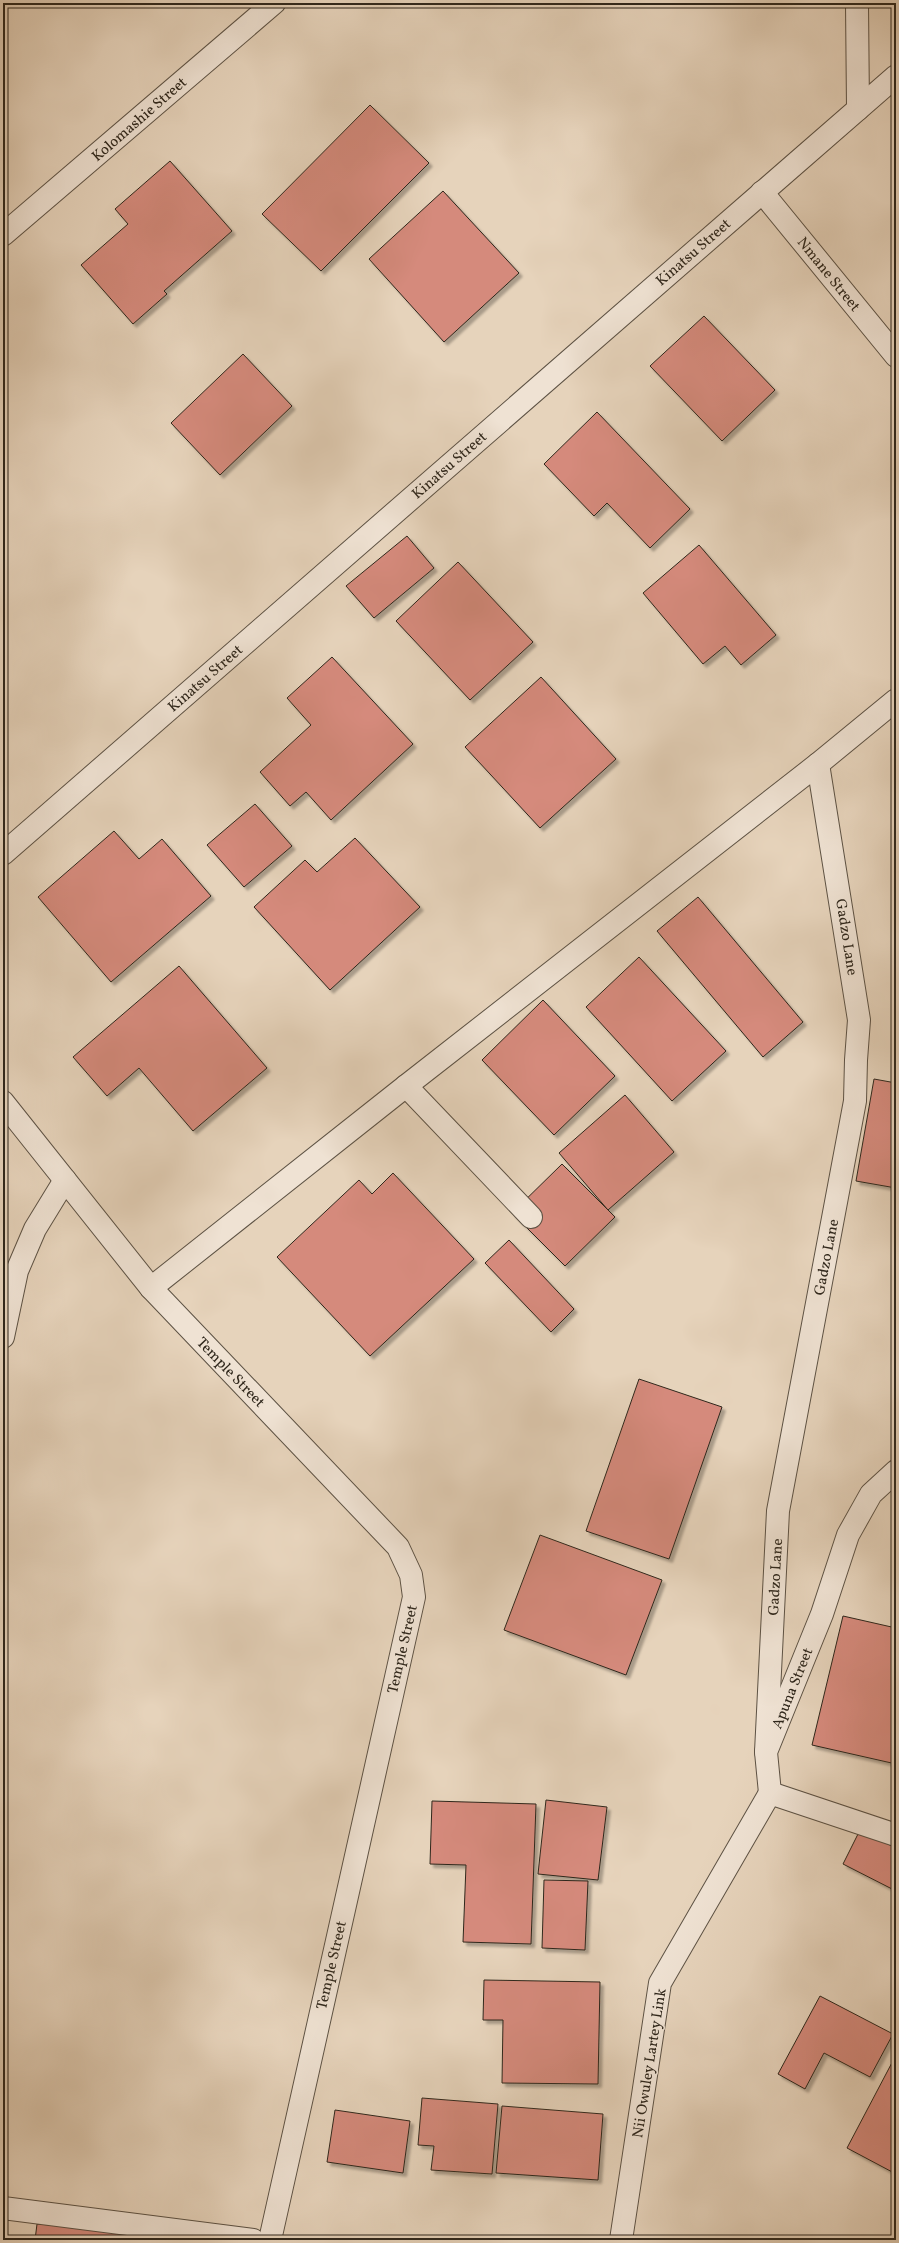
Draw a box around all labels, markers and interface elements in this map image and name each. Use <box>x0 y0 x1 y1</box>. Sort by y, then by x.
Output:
street label: Kolomashie Street <box>88 73 192 167</box>
street label: Kinatsu Street <box>652 215 736 292</box>
street label: Nmane Street <box>791 233 864 317</box>
street label: Kinatsu Street <box>408 428 492 505</box>
street label: Kinatsu Street <box>164 641 248 718</box>
street label: Gadzo Lane <box>829 897 862 977</box>
street label: Gadzo Lane <box>810 1217 845 1297</box>
street label: Temple Street <box>191 1333 269 1413</box>
street label: Gadzo Lane <box>764 1538 789 1616</box>
street label: Temple Street <box>383 1603 424 1696</box>
street label: Apuna Street <box>768 1645 819 1732</box>
street label: Temple Street <box>312 1919 353 2012</box>
street label: Nii Owuley Lartey Link <box>628 1987 673 2140</box>

